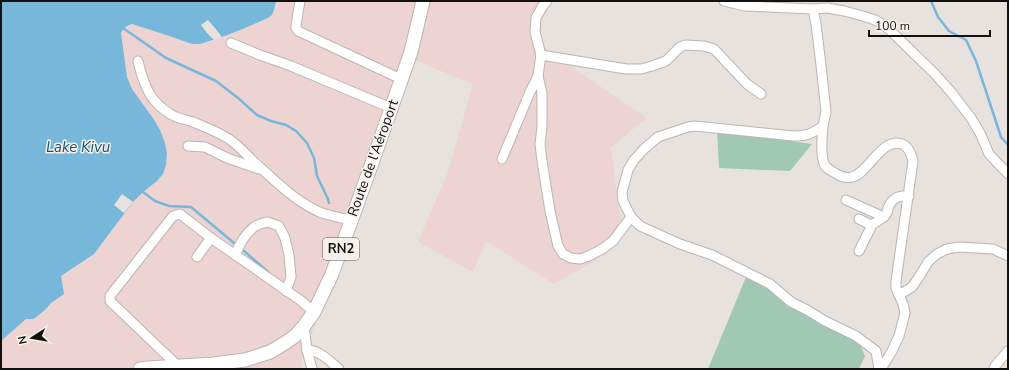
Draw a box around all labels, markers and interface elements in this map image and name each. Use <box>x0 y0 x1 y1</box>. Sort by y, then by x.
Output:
scale bar <box>869 12 990 38</box>
text: 100 m <box>875 18 910 34</box>
street label: Route de l'Aéroport <box>343 97 403 219</box>
water label: Lake Kivu <box>46 137 110 157</box>
road number: RN2 <box>323 238 359 260</box>
north arrow <box>12 318 52 358</box>
text: N <box>15 334 31 346</box>

